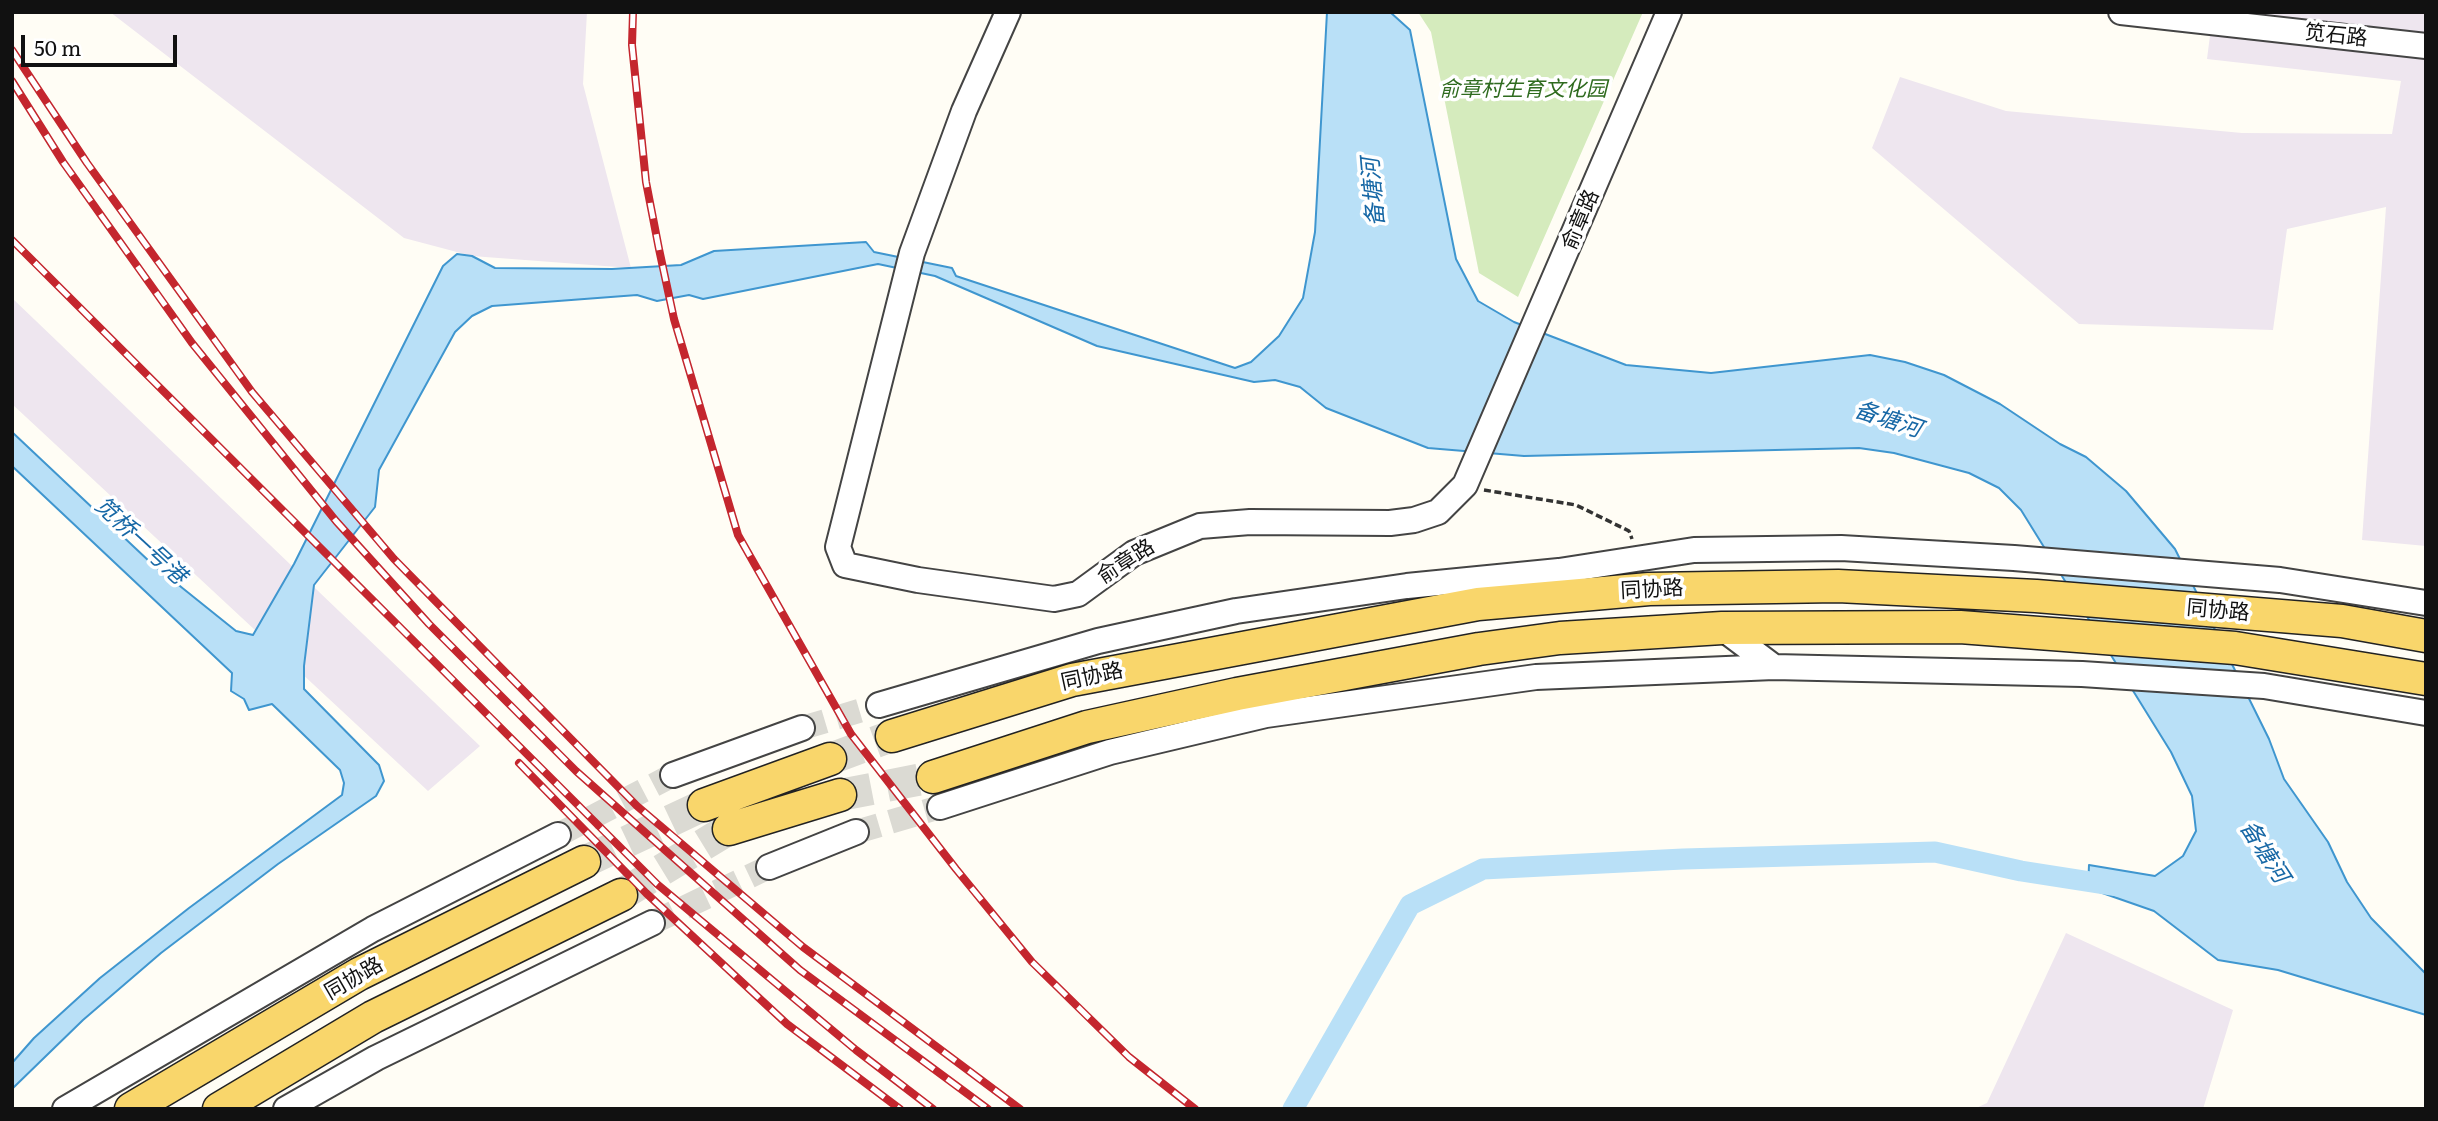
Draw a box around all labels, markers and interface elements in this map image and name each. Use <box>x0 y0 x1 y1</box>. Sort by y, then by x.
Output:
street label: 笕石路 <box>2303 20 2369 52</box>
scale bar <box>24 21 180 65</box>
text: 50 m <box>34 31 81 62</box>
park label: 俞章村生育文化园 <box>1439 77 1607 103</box>
water label: 备塘河 <box>1357 156 1391 228</box>
street label: 俞章路 <box>1557 186 1605 254</box>
water label: 备塘河 <box>1851 396 1925 444</box>
water label: 笕桥一号港 <box>89 492 191 590</box>
street label: 俞章路 <box>1093 534 1159 590</box>
street label: 同协路 <box>1620 576 1684 604</box>
street label: 同协路 <box>2186 596 2250 626</box>
street label: 同协路 <box>1059 658 1125 696</box>
water label: 备塘河 <box>2234 816 2294 888</box>
street label: 同协路 <box>320 952 388 1006</box>

